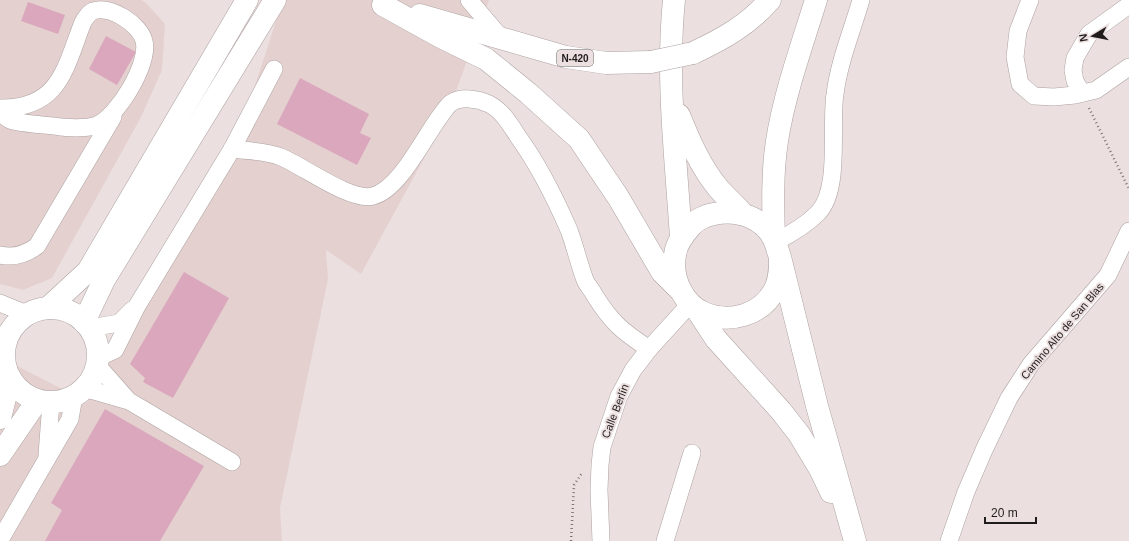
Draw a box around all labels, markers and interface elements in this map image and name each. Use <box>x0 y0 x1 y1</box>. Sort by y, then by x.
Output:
north arrow <box>1073 16 1113 56</box>
text: N <box>1077 33 1090 43</box>
road number: N-420 <box>557 50 593 66</box>
street label: Camino Alto de San Blas <box>1018 280 1106 381</box>
street label: Calle Berlín <box>599 382 631 440</box>
scale bar <box>985 499 1036 525</box>
text: 20 m <box>991 506 1018 520</box>

